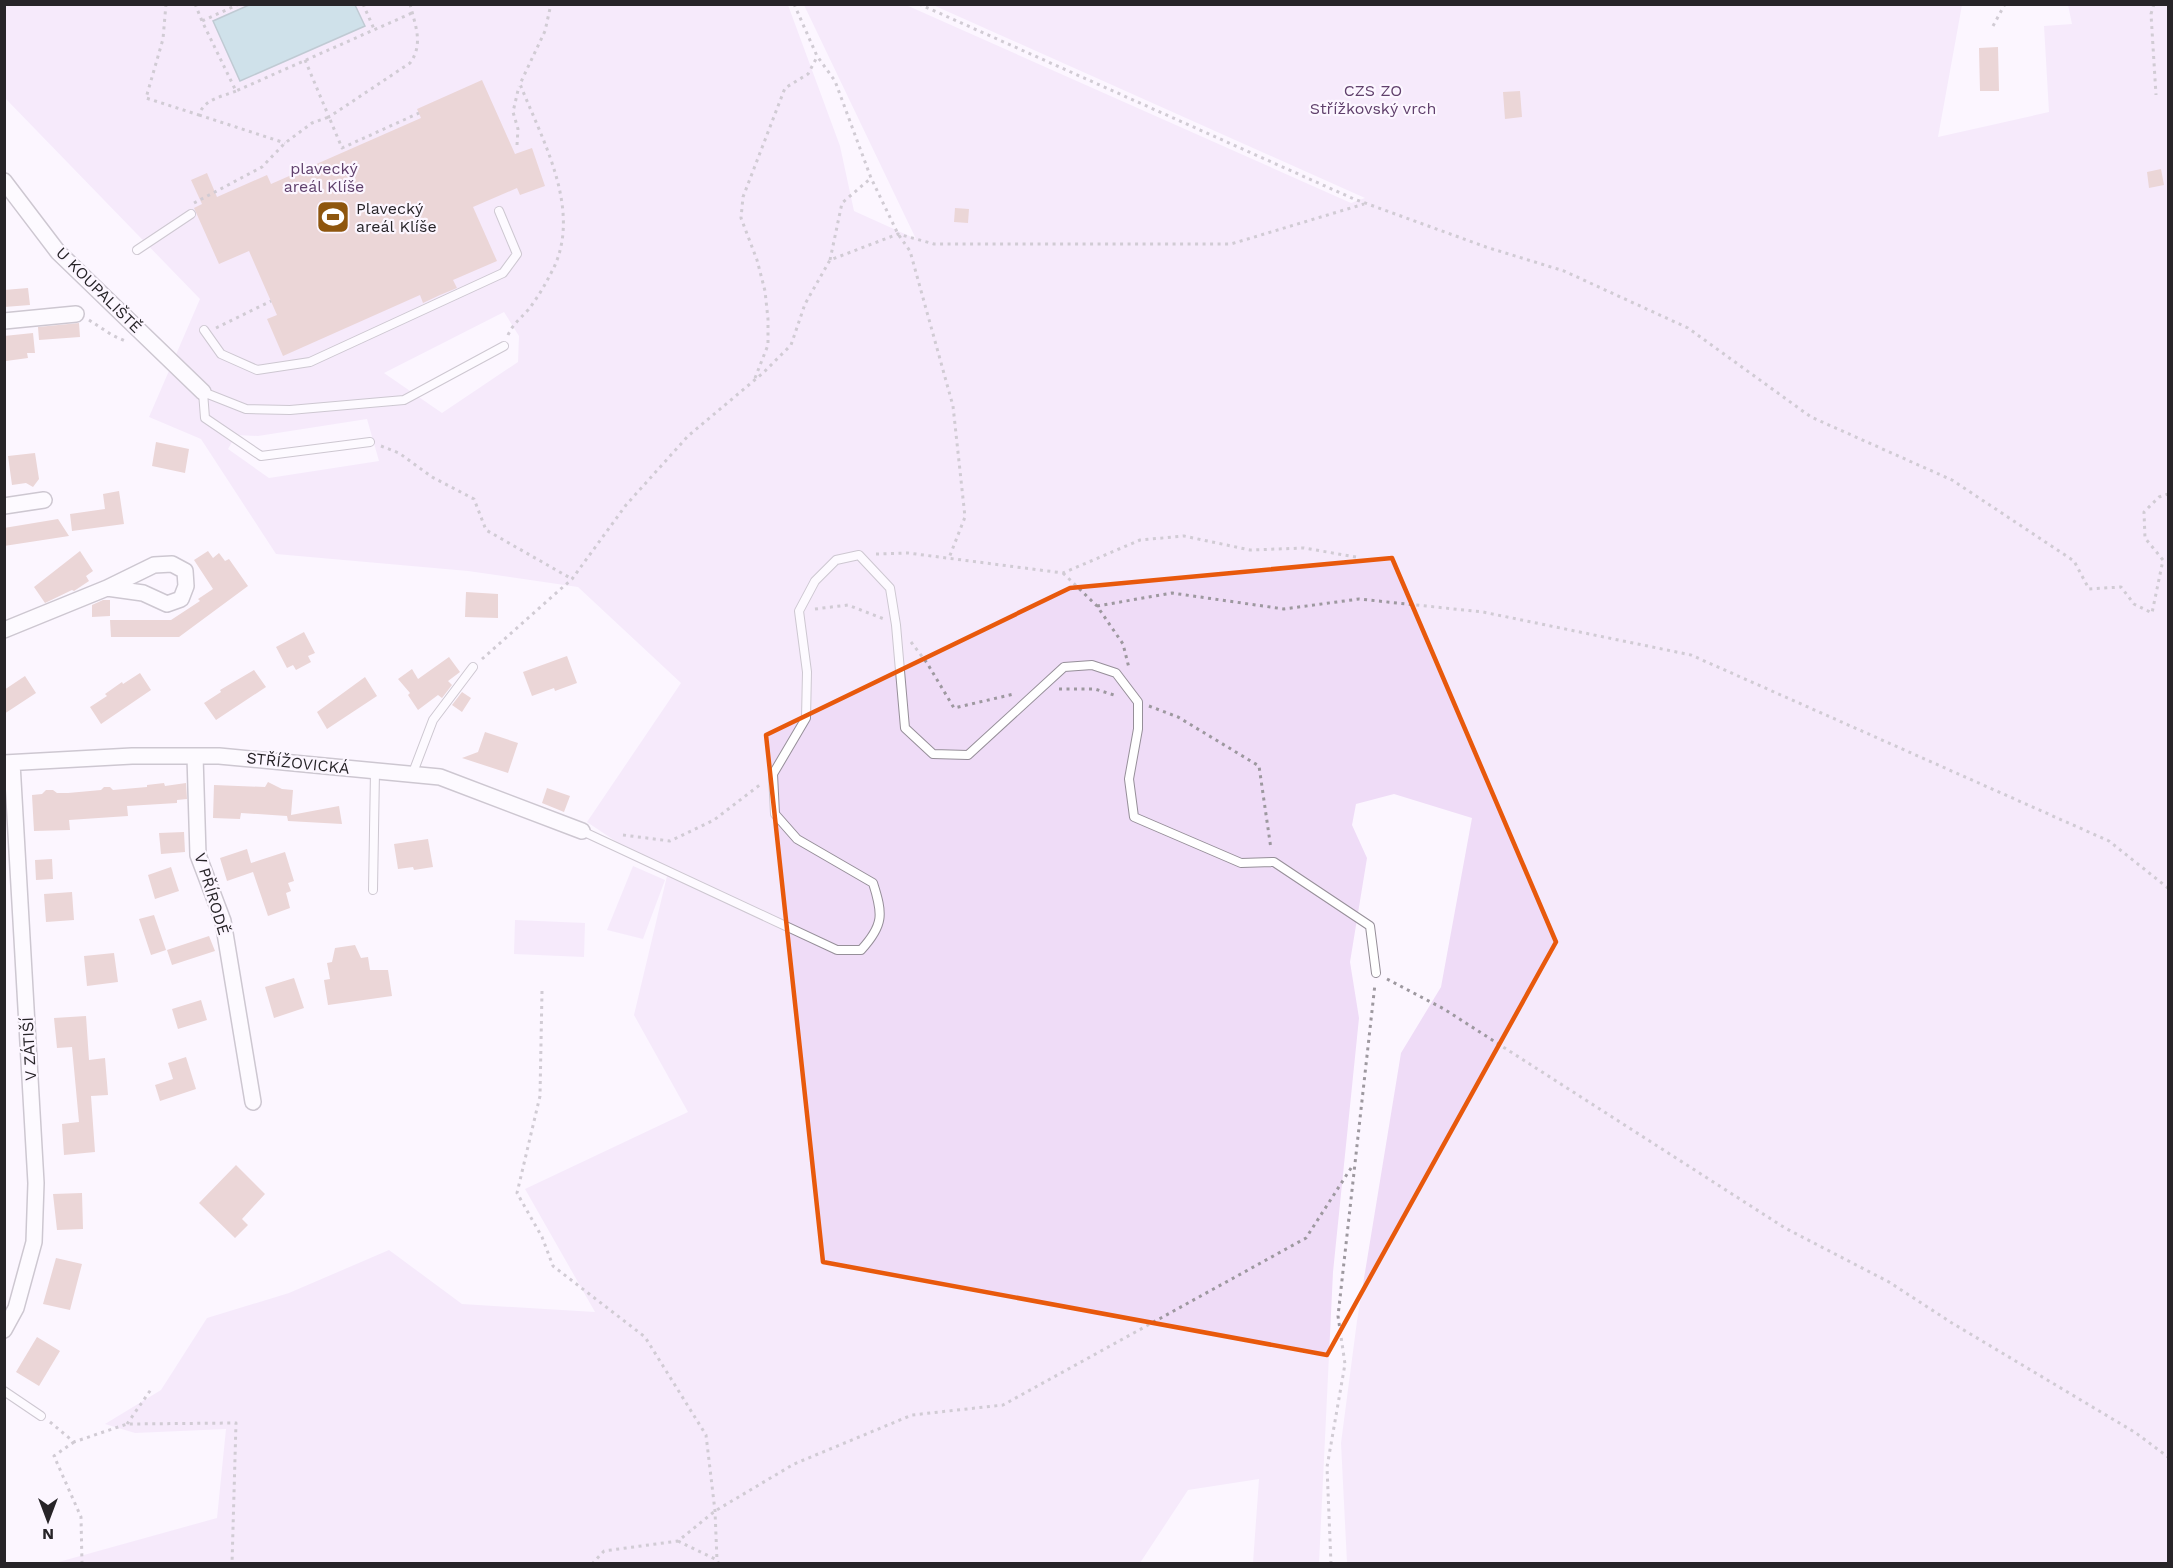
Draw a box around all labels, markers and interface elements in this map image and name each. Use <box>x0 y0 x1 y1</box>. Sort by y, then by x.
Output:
park label: CZS ZO Střížkovský vrch <box>1310 81 1436 118</box>
park label: plavecký areál Klíše <box>284 159 364 196</box>
sports icon: Plavecký areál Klíše <box>315 199 351 235</box>
place label: Plavecký areál Klíše <box>356 199 437 236</box>
street label: U KOUPALIŠTĚ <box>52 243 146 337</box>
street label: STŘÍŽOVICKÁ <box>246 748 351 778</box>
street label: V PŘÍRODĚ <box>191 851 233 937</box>
street label: V ZÁTIŠÍ <box>18 1016 40 1081</box>
north arrow <box>18 1490 78 1550</box>
text: N <box>42 1525 54 1544</box>

